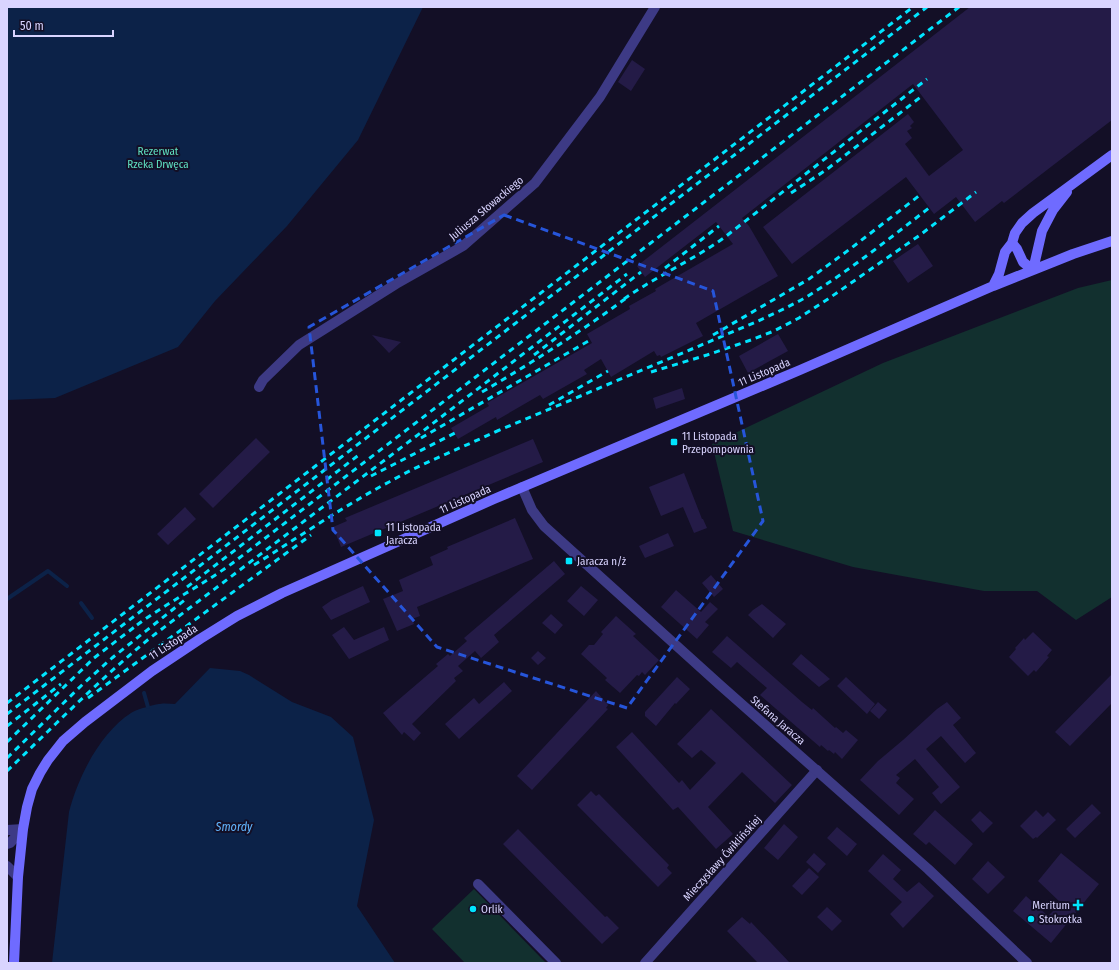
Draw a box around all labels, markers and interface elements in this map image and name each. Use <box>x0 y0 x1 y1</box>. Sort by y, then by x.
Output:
scale bar <box>14 12 113 38</box>
text: 50 m <box>20 19 44 33</box>
park label: Rezerwat Rzeka Drwęca <box>127 145 189 171</box>
street label: Juliusza Słowackiego <box>447 173 526 243</box>
street label: 11 Listopada <box>736 356 792 389</box>
place label: 11 Listopada Przepompownia <box>682 430 754 456</box>
marker: 11 Listopada Przepompownia <box>669 437 679 447</box>
street label: 11 Listopada <box>437 482 493 517</box>
place label: 11 Listopada Jaracza <box>386 521 441 547</box>
marker: 11 Listopada Jaracza <box>373 528 383 538</box>
place label: Jaracza n/ż <box>577 555 627 568</box>
marker: Jaracza n/ż <box>564 556 574 566</box>
street label: 11 Listopada <box>147 622 200 663</box>
street label: Stefana Jaracza <box>748 693 808 748</box>
street label: Mieczysławy Ćwiklińskiej <box>680 812 764 904</box>
water label: Smordy <box>215 820 253 834</box>
place label: Meritum <box>1032 899 1070 912</box>
marker: Meritum <box>1073 900 1083 910</box>
place label: Orlik <box>481 903 503 916</box>
marker: Orlik <box>468 904 478 914</box>
place label: Stokrotka <box>1039 913 1082 926</box>
marker: Stokrotka <box>1026 914 1036 924</box>

